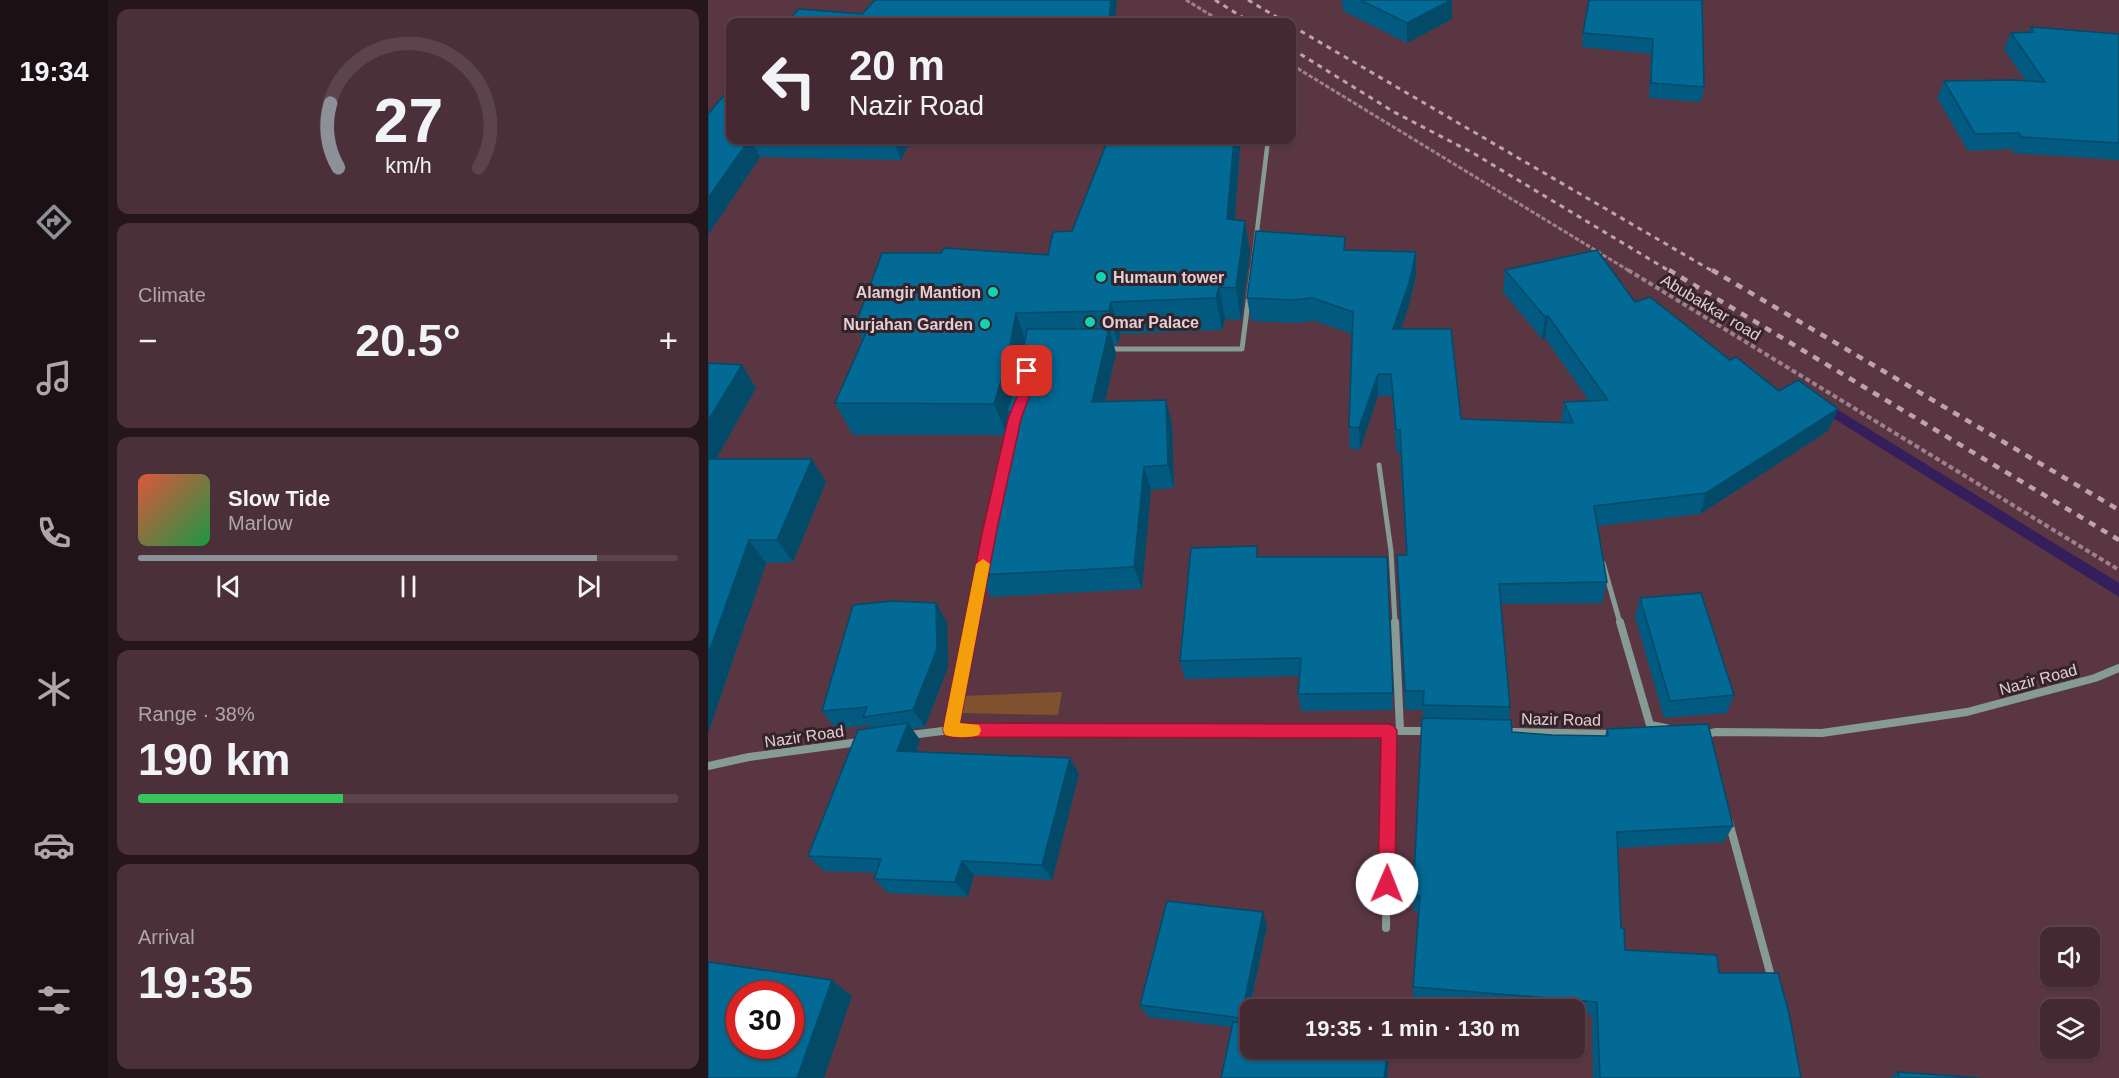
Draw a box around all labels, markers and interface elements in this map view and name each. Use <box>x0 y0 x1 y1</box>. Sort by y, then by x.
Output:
icon: left <box>750 42 828 120</box>
text: 20 m <box>849 42 945 89</box>
text: 19:34 <box>19 57 89 87</box>
text: 27 <box>373 87 443 156</box>
text: Nazir Road <box>849 91 984 121</box>
text: km/h <box>385 155 431 179</box>
icon: directions <box>33 201 75 243</box>
place label: Humaun tower <box>1113 269 1224 286</box>
marker: Humaun tower <box>1094 270 1108 284</box>
street label: Abubakkar road <box>1658 271 1764 344</box>
text: Climate <box>138 284 206 306</box>
place label: Alamgir Mantion <box>856 284 981 301</box>
marker: Alamgir Mantion <box>986 285 1000 299</box>
place label: Omar Palace <box>1102 314 1199 331</box>
text: 20.5° <box>355 315 461 366</box>
marker: Omar Palace <box>1083 315 1097 329</box>
place label: Nurjahan Garden <box>843 316 973 333</box>
marker: Nurjahan Garden <box>978 317 992 331</box>
text: − <box>138 322 157 359</box>
text: + <box>659 322 678 359</box>
pin <box>1001 345 1052 396</box>
icon: arrive <box>1010 354 1043 387</box>
icon: music <box>33 357 75 399</box>
text: Slow Tide <box>228 486 330 511</box>
icon: phone <box>33 512 75 554</box>
text: Marlow <box>228 512 292 534</box>
icon: previous <box>212 570 245 603</box>
icon: pause <box>392 570 425 603</box>
icon: next <box>572 570 605 603</box>
street label: Nazir Road <box>1997 661 2079 698</box>
icon: climate <box>33 668 75 710</box>
text: Range · 38% <box>138 703 255 725</box>
street label: Nazir Road <box>1521 710 1601 729</box>
street label: Nazir Road <box>763 723 845 750</box>
text: 190 km <box>138 734 291 785</box>
icon: car <box>33 824 75 866</box>
position arrow <box>1355 852 1419 916</box>
text: Arrival <box>138 926 195 948</box>
map controls <box>2040 927 2100 1059</box>
button: sound <box>2040 927 2100 987</box>
text: 19:35 <box>138 957 253 1008</box>
icon: filters <box>33 979 75 1021</box>
speed limit sign: 30 <box>726 981 804 1059</box>
button: layers <box>2040 999 2100 1059</box>
text: 19:35 · 1 min · 130 m <box>1305 1016 1520 1041</box>

